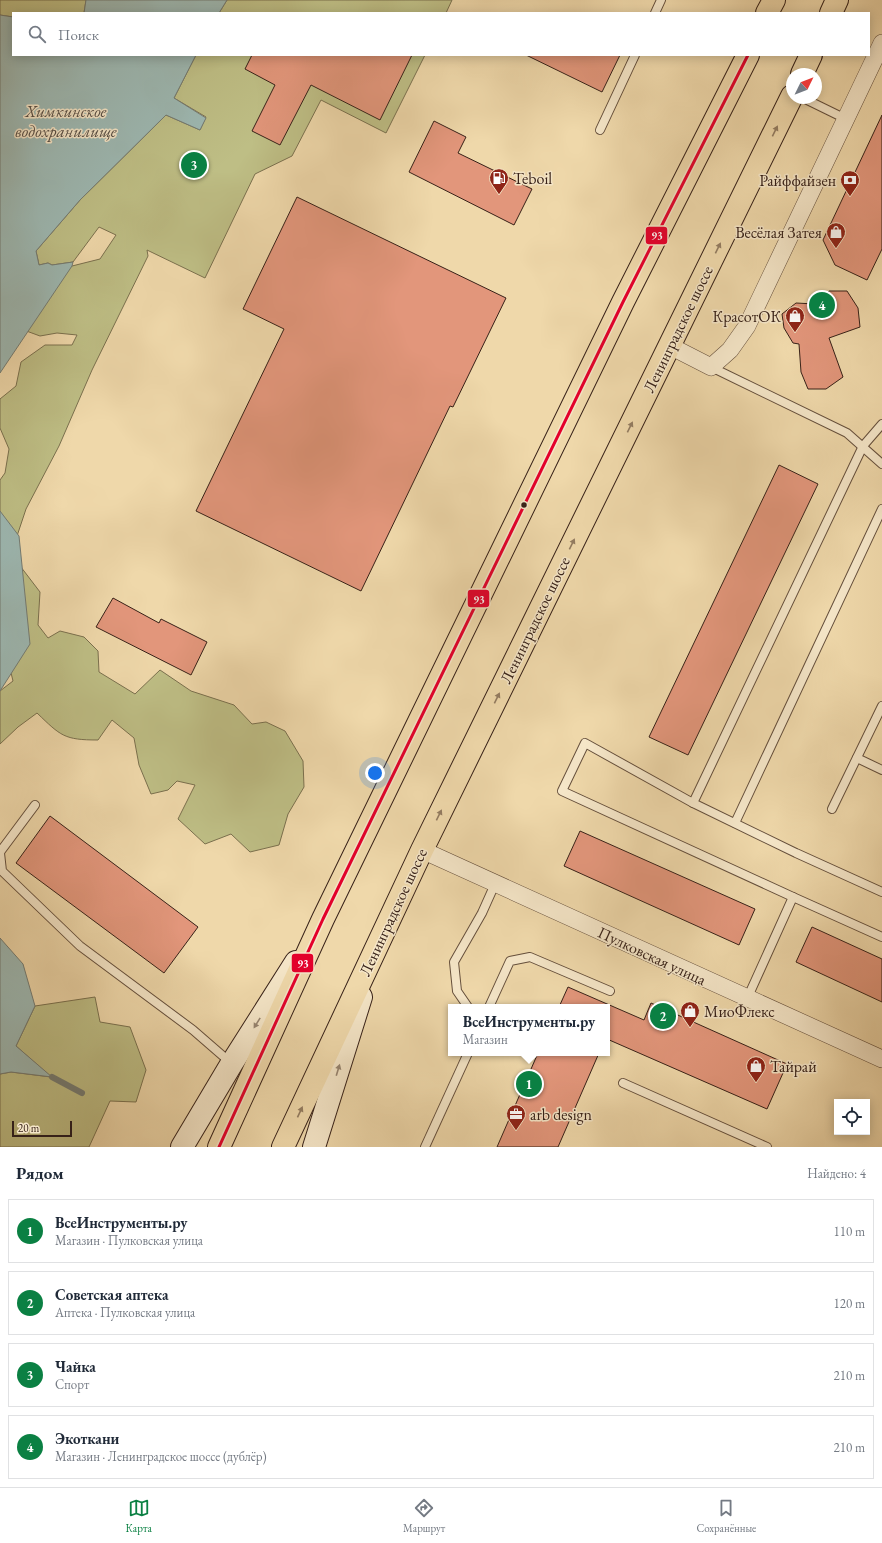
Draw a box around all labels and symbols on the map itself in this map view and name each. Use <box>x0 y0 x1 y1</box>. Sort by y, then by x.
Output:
north arrow <box>786 68 822 104</box>
water label: Химкинское водохранилище <box>15 100 117 142</box>
one-way arrow <box>772 126 778 137</box>
pin: 3 <box>181 150 207 180</box>
fuel station icon: Teboil <box>488 167 510 195</box>
place label: Teboil <box>513 168 552 189</box>
bank icon: Райффайзен <box>839 169 861 197</box>
place label: Райффайзен <box>759 170 836 191</box>
shop icon: Весёлая Затея <box>825 221 847 249</box>
place label: Весёлая Затея <box>735 222 822 243</box>
line badge: 93 <box>645 226 668 245</box>
text: 93 <box>651 228 663 242</box>
one-way arrow <box>715 243 721 254</box>
street label: Ленинградское шоссе <box>638 262 718 396</box>
pin: 4 <box>809 290 835 320</box>
shop icon: КрасотОК <box>784 305 806 333</box>
place label: КрасотОК <box>713 306 781 327</box>
one-way arrow <box>627 421 633 433</box>
unlabelled marker <box>519 500 529 510</box>
one-way arrow <box>569 538 575 549</box>
street label: Ленинградское шоссе <box>495 553 575 687</box>
line badge: 93 <box>467 589 490 608</box>
text: 93 <box>473 592 485 606</box>
one-way arrow <box>494 692 500 704</box>
your location <box>365 763 385 783</box>
one-way arrow <box>436 809 442 821</box>
street label: Ленинградское шоссе <box>354 845 432 979</box>
street label: Пулковская улица <box>594 922 710 991</box>
line badge: 93 <box>291 953 314 973</box>
text: 93 <box>297 956 309 970</box>
shop icon: МиоФлекс <box>679 1000 701 1028</box>
pin: 2 <box>650 1001 676 1031</box>
place label: МиоФлекс <box>704 1001 775 1022</box>
one-way arrow <box>254 1017 261 1029</box>
shop icon: Тайрай <box>745 1055 767 1083</box>
place label: Тайрай <box>770 1056 817 1077</box>
one-way arrow <box>335 1063 341 1075</box>
pin: 1 <box>516 1069 542 1099</box>
office icon: arb design <box>505 1103 527 1131</box>
place label: arb design <box>530 1104 593 1125</box>
one-way arrow <box>297 1106 303 1117</box>
scale bar <box>12 1119 72 1138</box>

